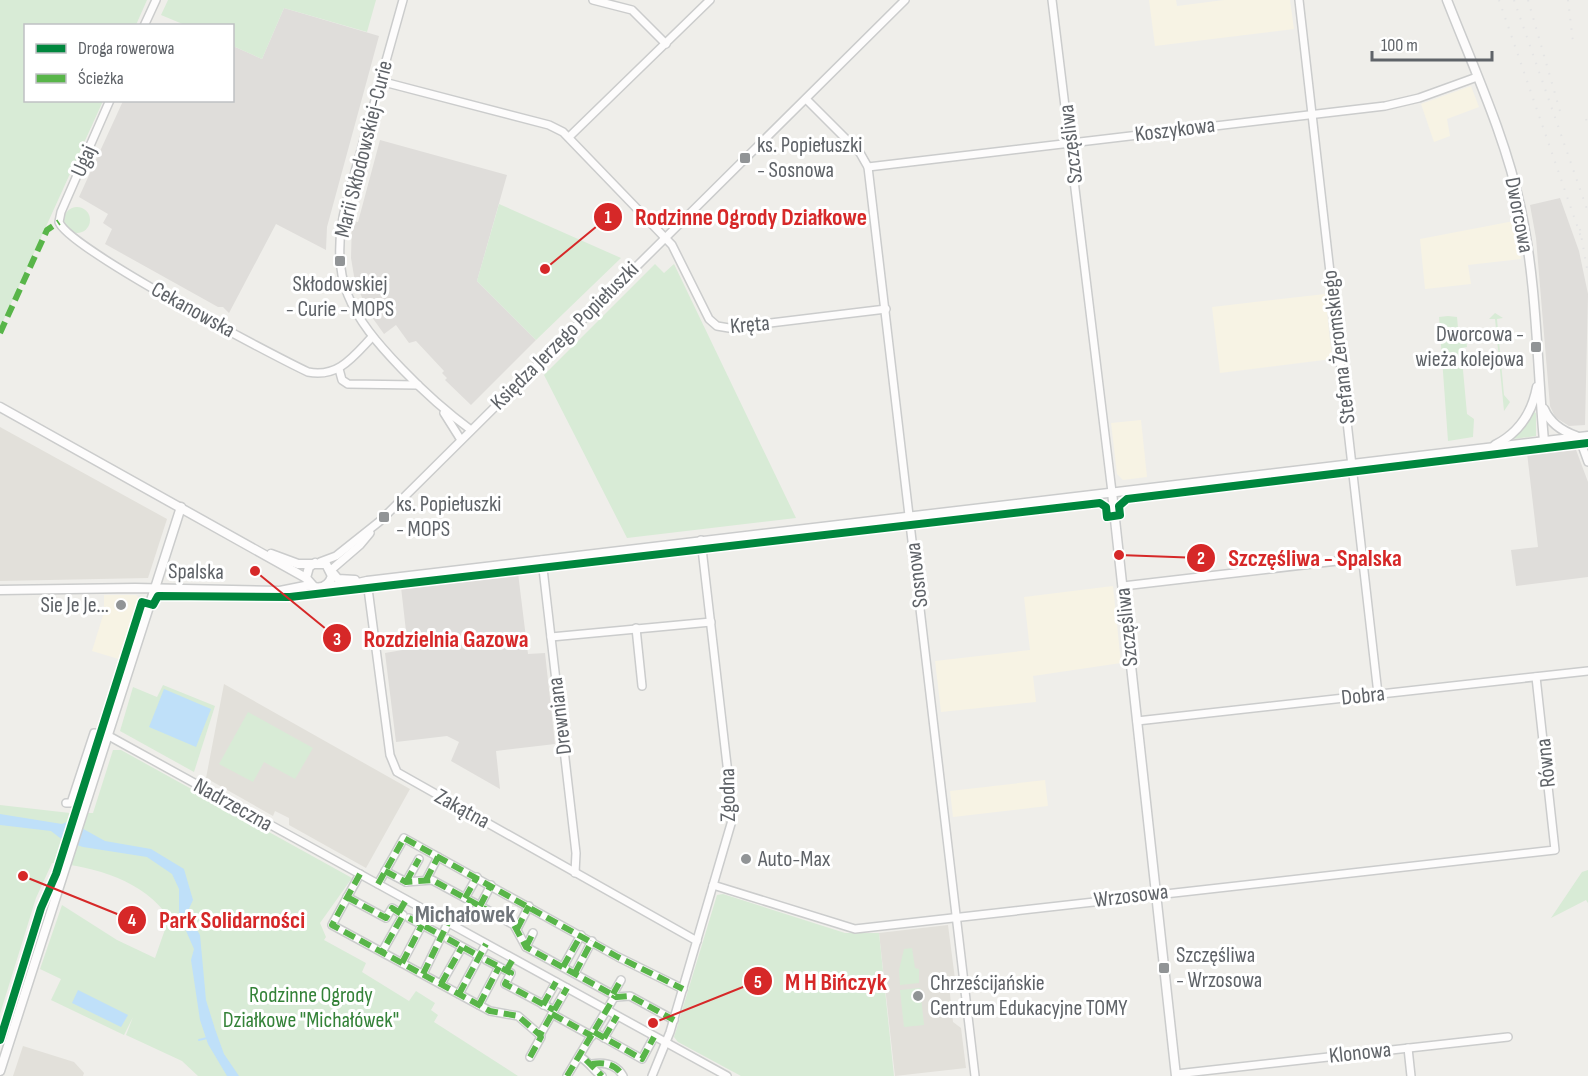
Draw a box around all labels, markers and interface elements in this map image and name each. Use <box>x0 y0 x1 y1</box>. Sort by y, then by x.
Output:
legend <box>24 24 234 102</box>
scale bar <box>1372 24 1492 62</box>
text: 100 m <box>1381 35 1418 56</box>
text: Droga rowerowa <box>78 38 175 59</box>
street label: Marii Skłodowskiej-Curie <box>329 58 399 240</box>
text: Ścieżka <box>78 68 124 89</box>
street label: Szczęśliwa <box>1053 103 1089 185</box>
street label: Koszykowa <box>1133 112 1217 148</box>
place label: ks. Popiełuszki - Sosnowa <box>757 132 862 184</box>
street label: Ugaj <box>65 141 103 181</box>
marker: ks. Popiełuszki - Sosnowa <box>738 151 752 165</box>
street label: Dworcowa <box>1498 175 1540 255</box>
callout: Rodzinne Ogrody Działkowe <box>593 196 880 238</box>
text: Rodzinne Ogrody Działkowe <box>635 203 867 232</box>
text: 1 <box>604 207 612 228</box>
marker: Skłodowskiej - Curie - MOPS <box>333 254 347 268</box>
street label: Księdza Jerzego Popiełuszki <box>485 256 645 416</box>
street label: Stefana Żeromskiego <box>1316 269 1362 425</box>
place label: Skłodowskiej - Curie - MOPS <box>286 271 394 323</box>
street label: Cekanowska <box>146 276 240 344</box>
street label: Kręta <box>729 310 771 340</box>
place label: Dworcowa - wieża kolejowa <box>1415 321 1524 373</box>
marker: Dworcowa - wieża kolejowa <box>1529 340 1543 354</box>
place label: ks. Popiełuszki - MOPS <box>396 491 501 543</box>
marker: ks. Popiełuszki - MOPS <box>377 510 391 524</box>
callout: Szczęśliwa - Spalska <box>1186 537 1414 579</box>
street label: Sosnowa <box>900 541 934 609</box>
text: Szczęśliwa - Spalska <box>1228 544 1402 573</box>
text: 2 <box>1197 548 1205 569</box>
street label: Spalska <box>168 558 224 586</box>
street label: Szczęśliwa <box>1109 586 1145 668</box>
place label: Sie Je Je... <box>40 592 109 619</box>
marker: Sie Je Je... <box>114 598 128 612</box>
callout: Rozdzielnia Gazowa <box>322 617 541 659</box>
text: Rozdzielnia Gazowa <box>363 625 529 654</box>
text: 3 <box>333 629 341 650</box>
street label: Drewniana <box>542 676 578 756</box>
street label: Dobra <box>1340 680 1386 712</box>
street label: Równa <box>1530 737 1562 789</box>
street label: Zgodna <box>714 768 742 822</box>
street label: Nadrzeczna <box>189 772 277 838</box>
street label: Zakątna <box>430 783 494 835</box>
place label: Auto-Max <box>757 846 831 873</box>
marker: Auto-Max <box>739 852 753 866</box>
street label: Wrzosowa <box>1092 878 1170 914</box>
callout: Park Solidarności <box>117 899 317 941</box>
district label: Michałowek <box>415 900 515 929</box>
text: Park Solidarności <box>159 906 305 935</box>
text: 4 <box>128 910 137 931</box>
place label: Szczęśliwa - Wrzosowa <box>1176 942 1262 994</box>
callout: M H Bińczyk <box>743 960 899 1002</box>
marker: Szczęśliwa - Wrzosowa <box>1157 961 1171 975</box>
text: M H Bińczyk <box>785 968 887 997</box>
place label: Chrześcijańskie Centrum Edukacyjne TOMY <box>930 970 1127 1022</box>
text: 5 <box>754 972 762 993</box>
park label: Rodzinne Ogrody Działkowe "Michałówek" <box>223 982 399 1034</box>
marker: Chrześcijańskie Centrum Edukacyjne TOMY <box>911 989 925 1003</box>
street label: Klonowa <box>1328 1036 1392 1070</box>

